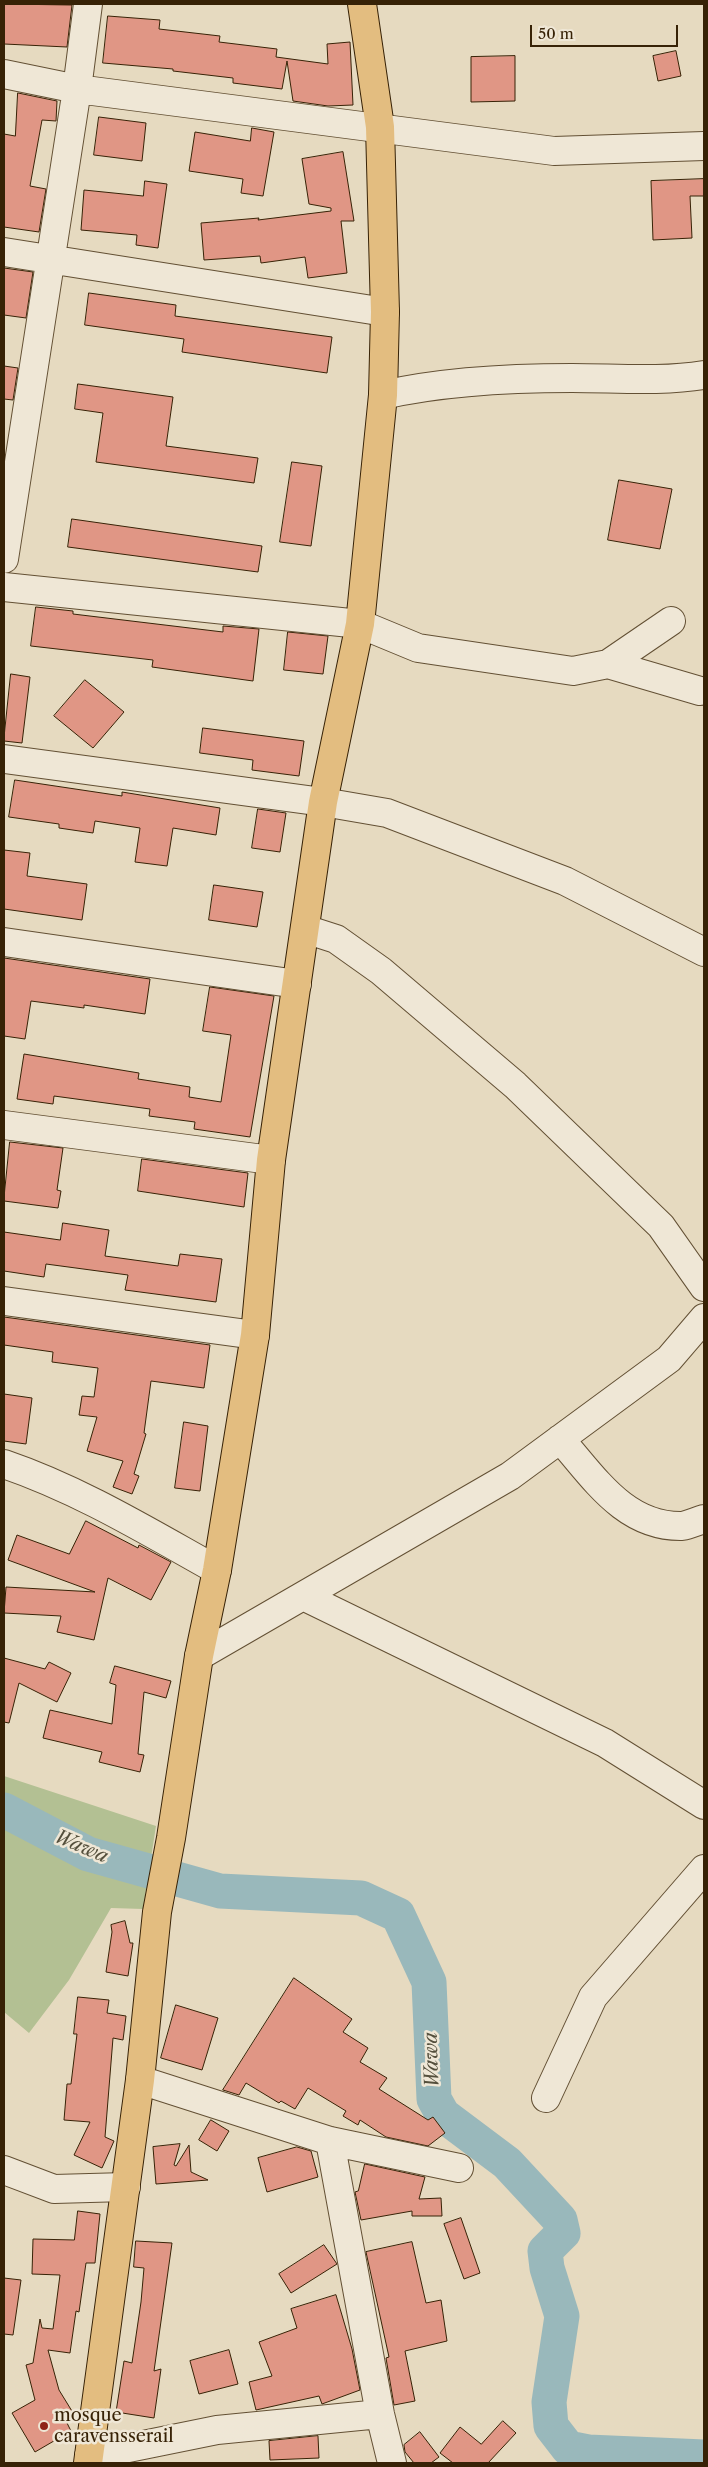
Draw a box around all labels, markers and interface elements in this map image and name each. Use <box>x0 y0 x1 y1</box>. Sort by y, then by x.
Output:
scale bar <box>533 15 680 47</box>
text: 50 m <box>538 24 574 43</box>
water label: Wawa <box>51 1826 111 1868</box>
water label: Wawa <box>420 2032 444 2088</box>
place label: mosque caravensserail <box>54 2405 174 2448</box>
marker: mosque caravensserail <box>38 2420 50 2432</box>

